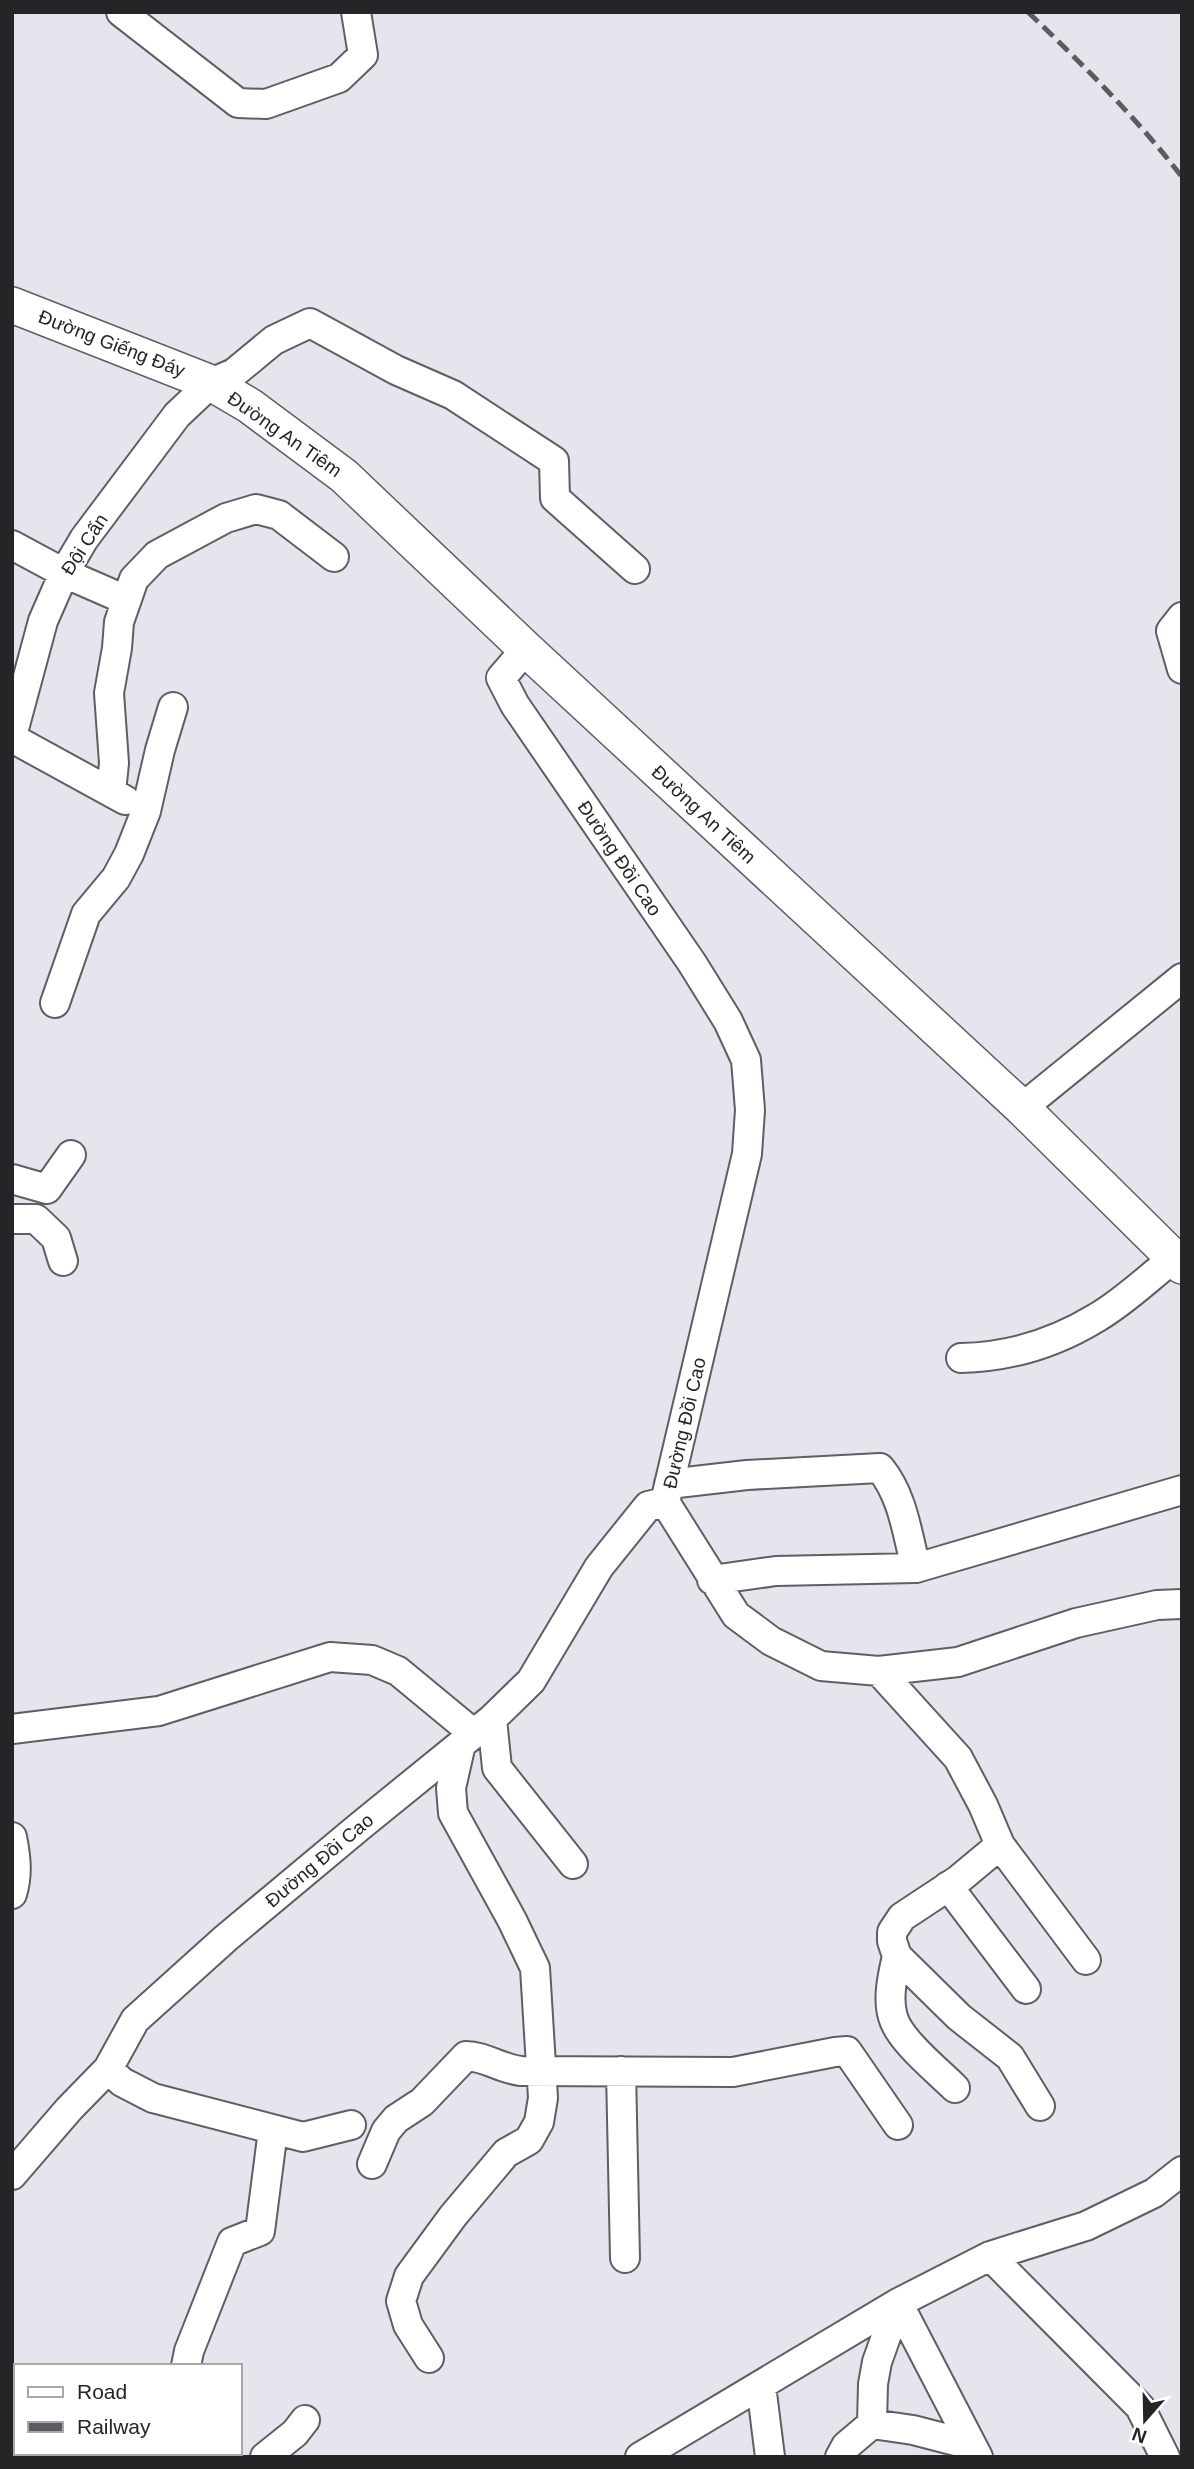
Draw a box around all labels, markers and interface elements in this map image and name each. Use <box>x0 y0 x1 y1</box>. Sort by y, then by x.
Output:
street label: Đường Giếng Đáy <box>36 306 188 381</box>
street label: Đường An Tiêm <box>224 387 346 481</box>
street label: Đội Cấn <box>57 510 112 579</box>
street label: Đường An Tiêm <box>648 761 760 868</box>
street label: Đường Đồi Cao <box>573 797 666 920</box>
street label: Đường Đồi Cao <box>659 1355 710 1491</box>
street label: Đường Đồi Cao <box>261 1809 377 1911</box>
legend <box>14 2364 242 2455</box>
text: Road <box>77 2380 127 2403</box>
north arrow <box>1110 2385 1180 2455</box>
text: Railway <box>77 2415 151 2438</box>
text: N <box>1129 2423 1149 2448</box>

